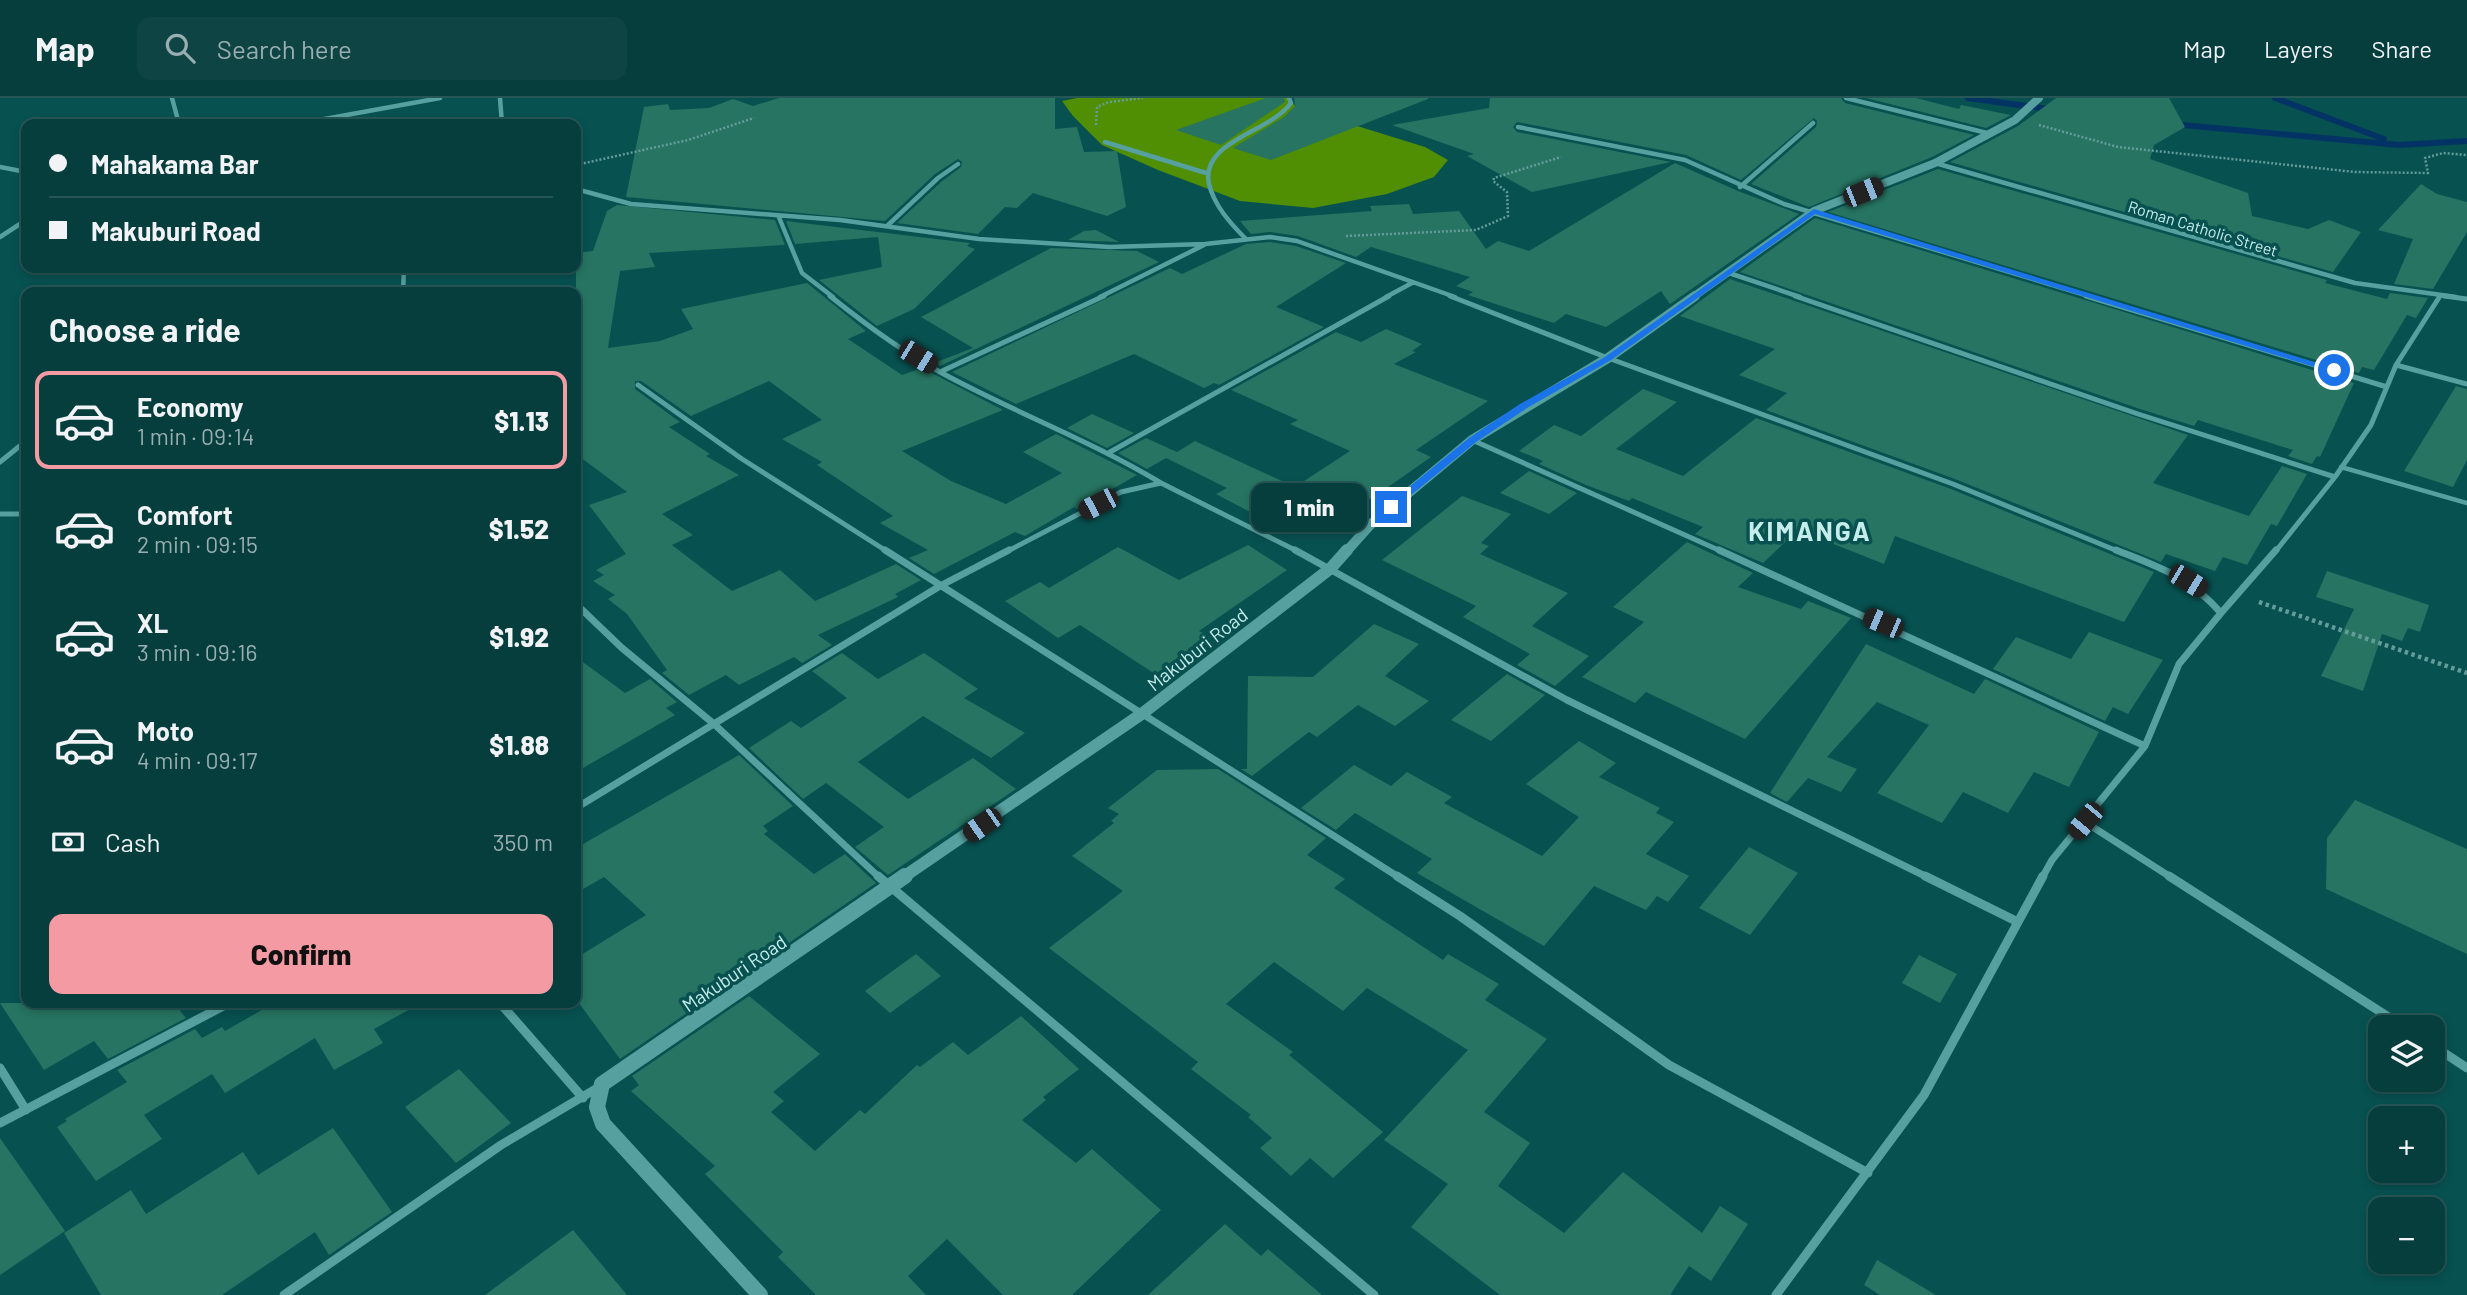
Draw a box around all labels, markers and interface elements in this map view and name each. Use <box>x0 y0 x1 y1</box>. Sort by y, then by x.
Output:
search box <box>137 17 627 80</box>
text: Map <box>35 28 95 68</box>
icon: search <box>161 29 199 67</box>
text: Search here <box>217 33 352 64</box>
text: Map <box>2183 34 2226 63</box>
text: Layers <box>2264 34 2333 63</box>
text: Share <box>2371 34 2432 63</box>
text: Mahakama Bar <box>91 148 259 179</box>
car <box>1840 174 1887 210</box>
street label: Roman Catholic Street <box>2126 196 2280 260</box>
text: Makuburi Road <box>91 215 261 246</box>
text: Choose a ride <box>49 310 241 348</box>
car <box>895 337 942 377</box>
route start <box>2318 354 2350 386</box>
icon: car <box>53 389 116 452</box>
text: Economy <box>137 391 243 422</box>
text: $1.13 <box>494 405 549 436</box>
text: 1 min · 09:14 <box>137 422 254 450</box>
callout: 1 min <box>1251 482 1366 532</box>
car <box>1075 485 1122 523</box>
route end <box>1375 491 1407 523</box>
text: 1 min <box>1284 493 1334 521</box>
icon: car <box>53 497 116 560</box>
text: Comfort <box>137 499 233 530</box>
text: $1.52 <box>489 513 549 544</box>
district label: KIMANGA <box>1748 515 1872 546</box>
text: 2 min · 09:15 <box>137 530 258 558</box>
car <box>2165 561 2212 601</box>
street label: Makuburi Road <box>1142 603 1252 695</box>
icon: car <box>53 605 116 668</box>
car <box>1860 605 1907 641</box>
text: XL <box>137 607 168 638</box>
text: $1.92 <box>489 621 549 652</box>
text: 3 min · 09:16 <box>137 638 257 666</box>
icon: car <box>53 713 116 776</box>
text: Moto <box>137 715 194 746</box>
text: $1.88 <box>489 729 549 760</box>
text: 4 min · 09:17 <box>137 746 257 774</box>
car <box>2064 798 2107 844</box>
car <box>959 804 1006 846</box>
icon: cash <box>49 823 87 861</box>
text: Cash <box>105 826 160 857</box>
text: 350 m <box>493 828 553 856</box>
button: Confirm <box>49 914 553 994</box>
street label: Makuburi Road <box>677 930 791 1016</box>
map controls <box>2368 1015 2445 1274</box>
button: layers <box>2368 1015 2445 1092</box>
button: + <box>2368 1106 2445 1183</box>
button: − <box>2368 1197 2445 1274</box>

